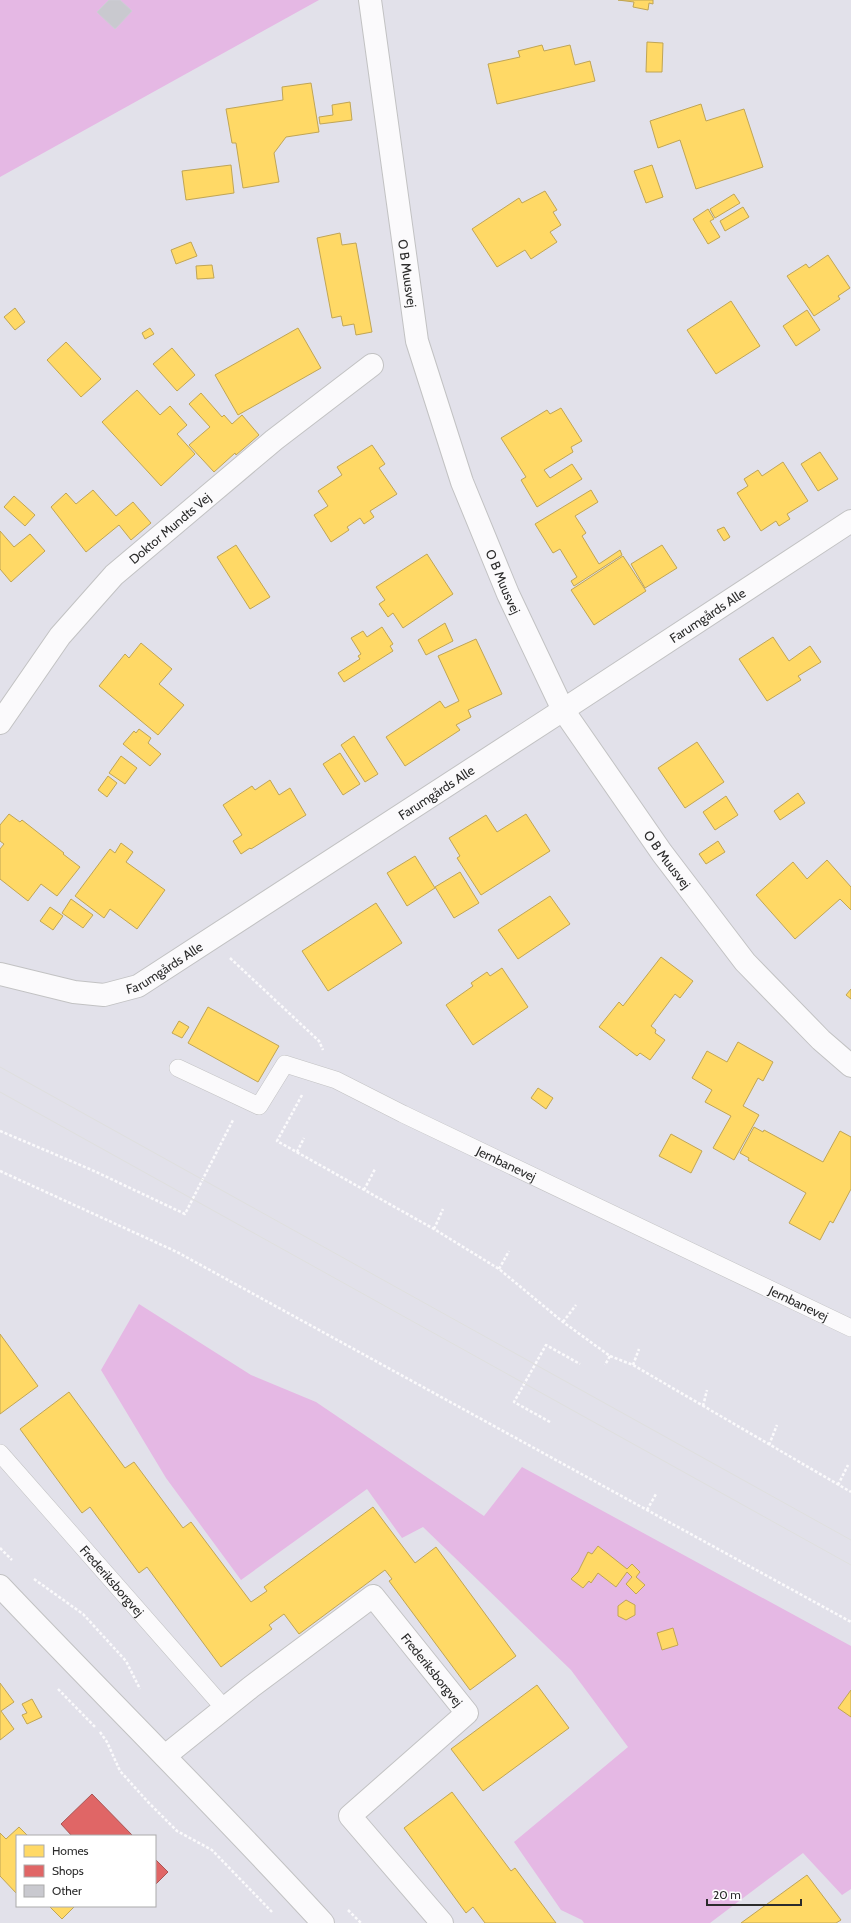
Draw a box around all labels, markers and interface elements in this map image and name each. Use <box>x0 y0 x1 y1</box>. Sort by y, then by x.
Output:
street label: O B Muusvej <box>395 238 420 309</box>
street label: Doktor Mundts Vej <box>126 489 214 567</box>
street label: O B Muusvej <box>482 547 524 617</box>
street label: Farumgårds Alle <box>666 584 749 646</box>
street label: Farumgårds Alle <box>395 762 478 823</box>
street label: O B Muusvej <box>641 827 694 892</box>
street label: Farumgårds Alle <box>124 938 206 997</box>
street label: Jernbanevej <box>473 1142 539 1185</box>
street label: Jernbanevej <box>765 1282 831 1325</box>
street label: Frederiksborgvej <box>77 1542 148 1620</box>
street label: Frederiksborgvej <box>398 1630 466 1710</box>
legend <box>16 1835 156 1907</box>
text: Homes <box>52 1843 89 1858</box>
text: Shops <box>52 1863 84 1878</box>
scale bar <box>707 1881 801 1907</box>
text: Other <box>52 1883 82 1898</box>
text: 20 m <box>713 1887 741 1902</box>

